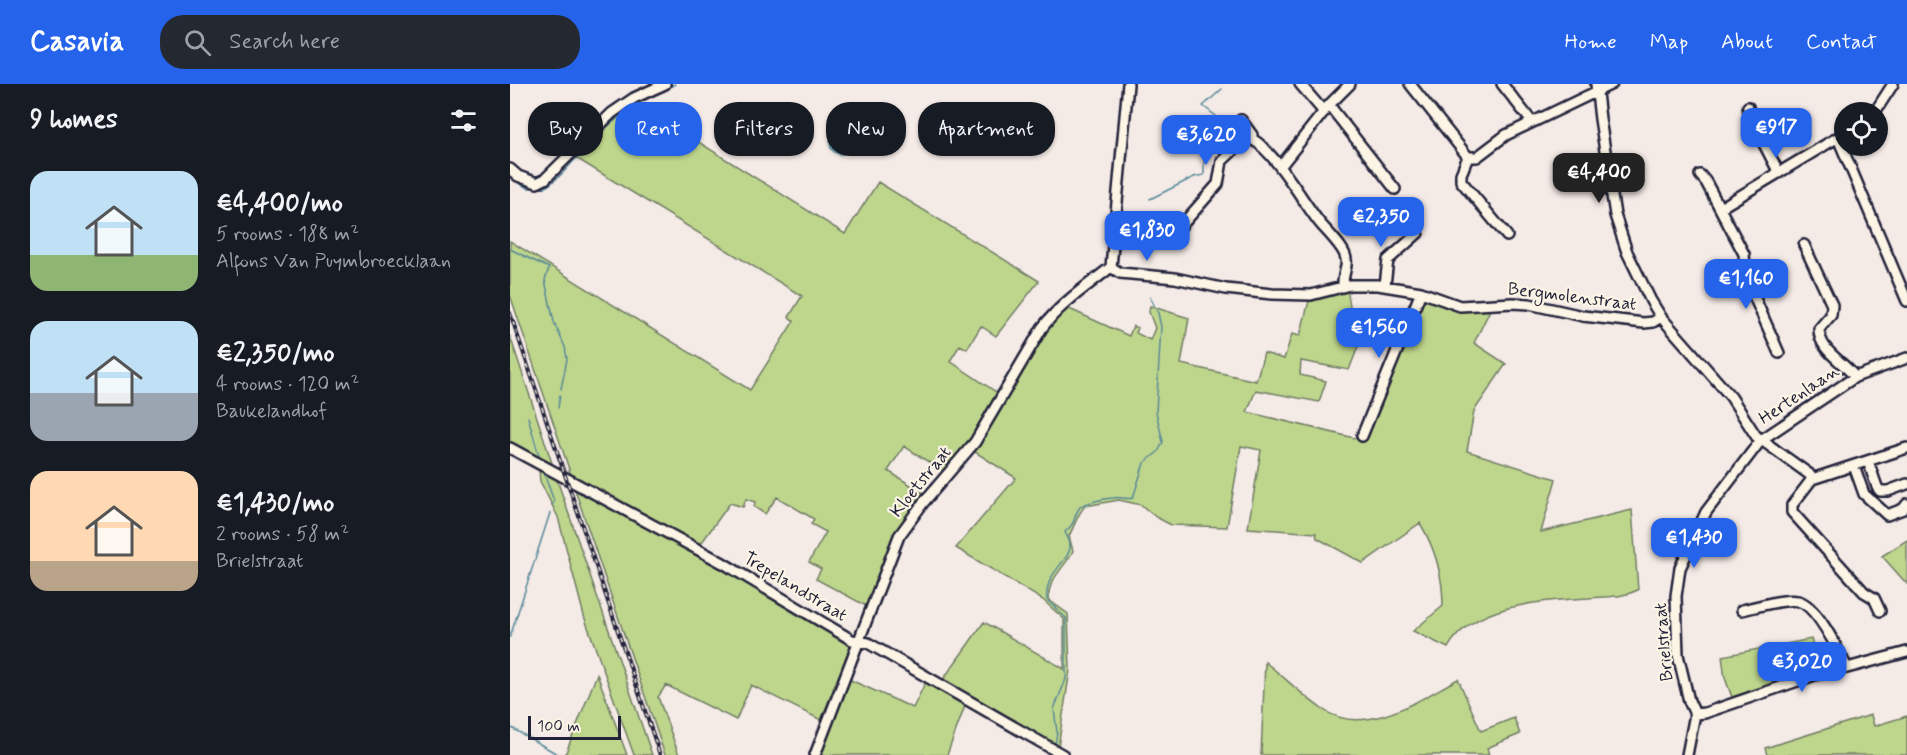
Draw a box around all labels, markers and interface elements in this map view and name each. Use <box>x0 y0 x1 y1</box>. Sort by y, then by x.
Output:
search box <box>160 15 580 69</box>
text: Casavia <box>30 24 124 61</box>
icon: search <box>181 26 214 59</box>
text: Search here <box>229 28 340 56</box>
text: Home <box>1565 28 1617 56</box>
text: Map <box>1650 28 1688 56</box>
text: About <box>1721 28 1773 56</box>
text: Contact <box>1806 28 1877 56</box>
chip: Buy <box>528 102 603 156</box>
chip: Rent <box>615 102 702 156</box>
chip: Filters <box>714 102 814 156</box>
chip: New <box>826 102 906 156</box>
chip: Apartment <box>918 102 1055 156</box>
map controls <box>1834 102 1888 156</box>
button: locate <box>1834 102 1888 156</box>
text: 9 homes <box>30 103 118 137</box>
icon: filters <box>447 104 480 137</box>
pin: €917 <box>1740 108 1812 159</box>
text: €917 <box>1755 114 1797 141</box>
pin: €3,620 <box>1157 115 1255 166</box>
text: €3,620 <box>1176 121 1236 148</box>
pin: €4,400 <box>1550 153 1648 204</box>
text: €4,400 <box>1567 159 1631 186</box>
text: €4,400/mo <box>216 187 343 221</box>
icon: home <box>78 195 150 267</box>
pin: €2,350 <box>1332 197 1430 248</box>
text: €2,350 <box>1352 203 1410 230</box>
pin: €1,830 <box>1098 211 1196 262</box>
text: €1,830 <box>1119 217 1175 244</box>
text: 5 rooms · 188 m² <box>216 221 359 248</box>
text: Alfons Van Puymbroecklaan <box>216 248 451 275</box>
pin: €1,160 <box>1697 259 1795 310</box>
text: €1,160 <box>1718 265 1774 292</box>
street label: Bergmolenstraat <box>1506 277 1638 318</box>
pin: €1,560 <box>1330 308 1428 359</box>
text: €1,560 <box>1350 314 1408 341</box>
text: €2,350/mo <box>216 337 335 371</box>
icon: home <box>78 345 150 417</box>
street label: Hertenlaan <box>1754 359 1844 431</box>
text: 4 rooms · 120 m² <box>216 371 359 398</box>
text: Baukelandhof <box>216 398 327 425</box>
street label: Kloetstraat <box>885 441 957 523</box>
text: €1,430/mo <box>216 487 334 521</box>
icon: home <box>78 495 150 567</box>
pin: €1,430 <box>1645 518 1743 569</box>
text: 2 rooms · 58 m² <box>216 521 349 548</box>
text: €1,430 <box>1665 524 1723 551</box>
street label: Trepelandstraat <box>739 547 852 628</box>
text: Brielstraat <box>216 548 303 575</box>
street label: Brielstraat <box>1649 601 1679 682</box>
pin: €3,020 <box>1753 642 1851 693</box>
text: €3,020 <box>1771 648 1833 675</box>
scale bar <box>528 713 621 740</box>
text: 100 m <box>537 716 580 737</box>

